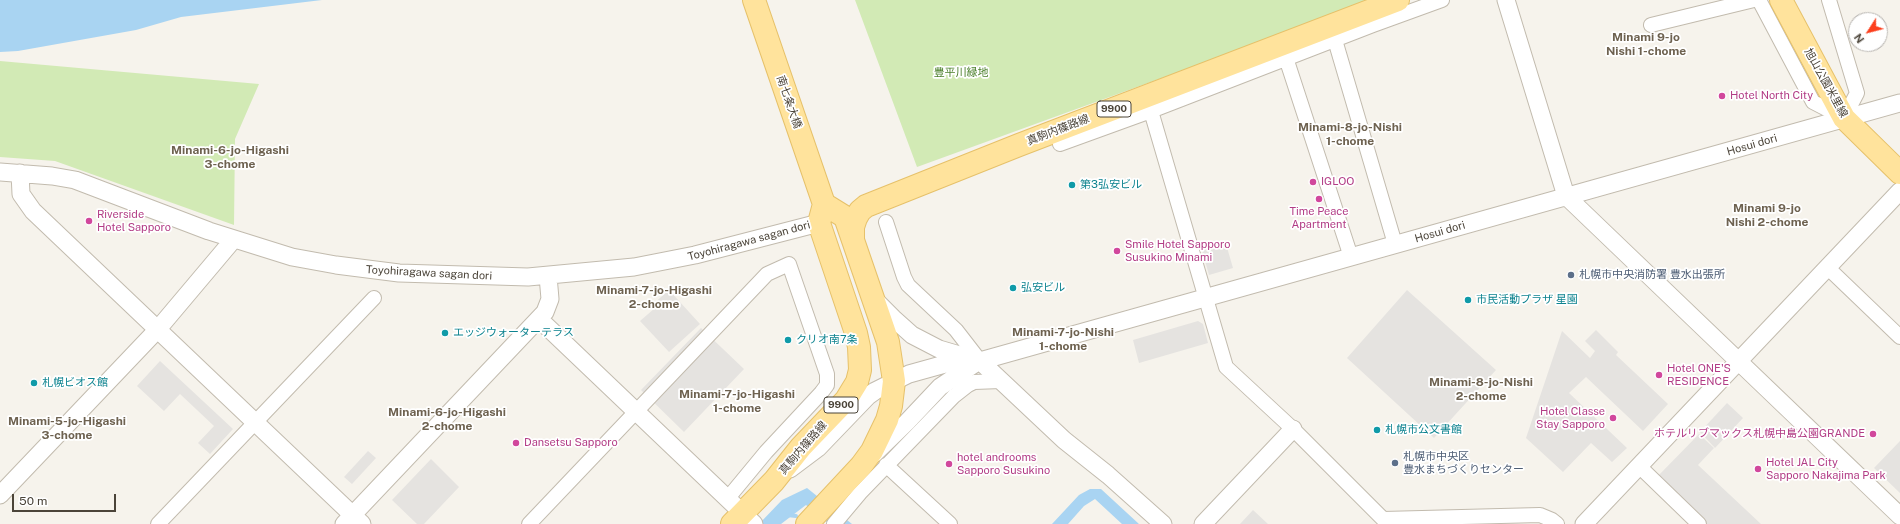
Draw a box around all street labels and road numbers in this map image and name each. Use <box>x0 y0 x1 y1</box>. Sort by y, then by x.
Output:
street label: 旭山公園米里線 <box>1802 46 1850 120</box>
street label: 南七条大橋 <box>774 74 804 130</box>
road number: 9900 <box>1097 101 1131 117</box>
street label: 真駒内篠路線 <box>1025 112 1091 148</box>
street label: Hosui dori <box>1725 132 1779 158</box>
street label: Toyohiragawa sagan dori <box>686 218 812 264</box>
street label: Hosui dori <box>1413 219 1467 245</box>
street label: Toyohiragawa sagan dori <box>366 263 492 283</box>
road number: 9900 <box>824 397 858 413</box>
street label: 真駒内篠路線 <box>776 419 830 477</box>

